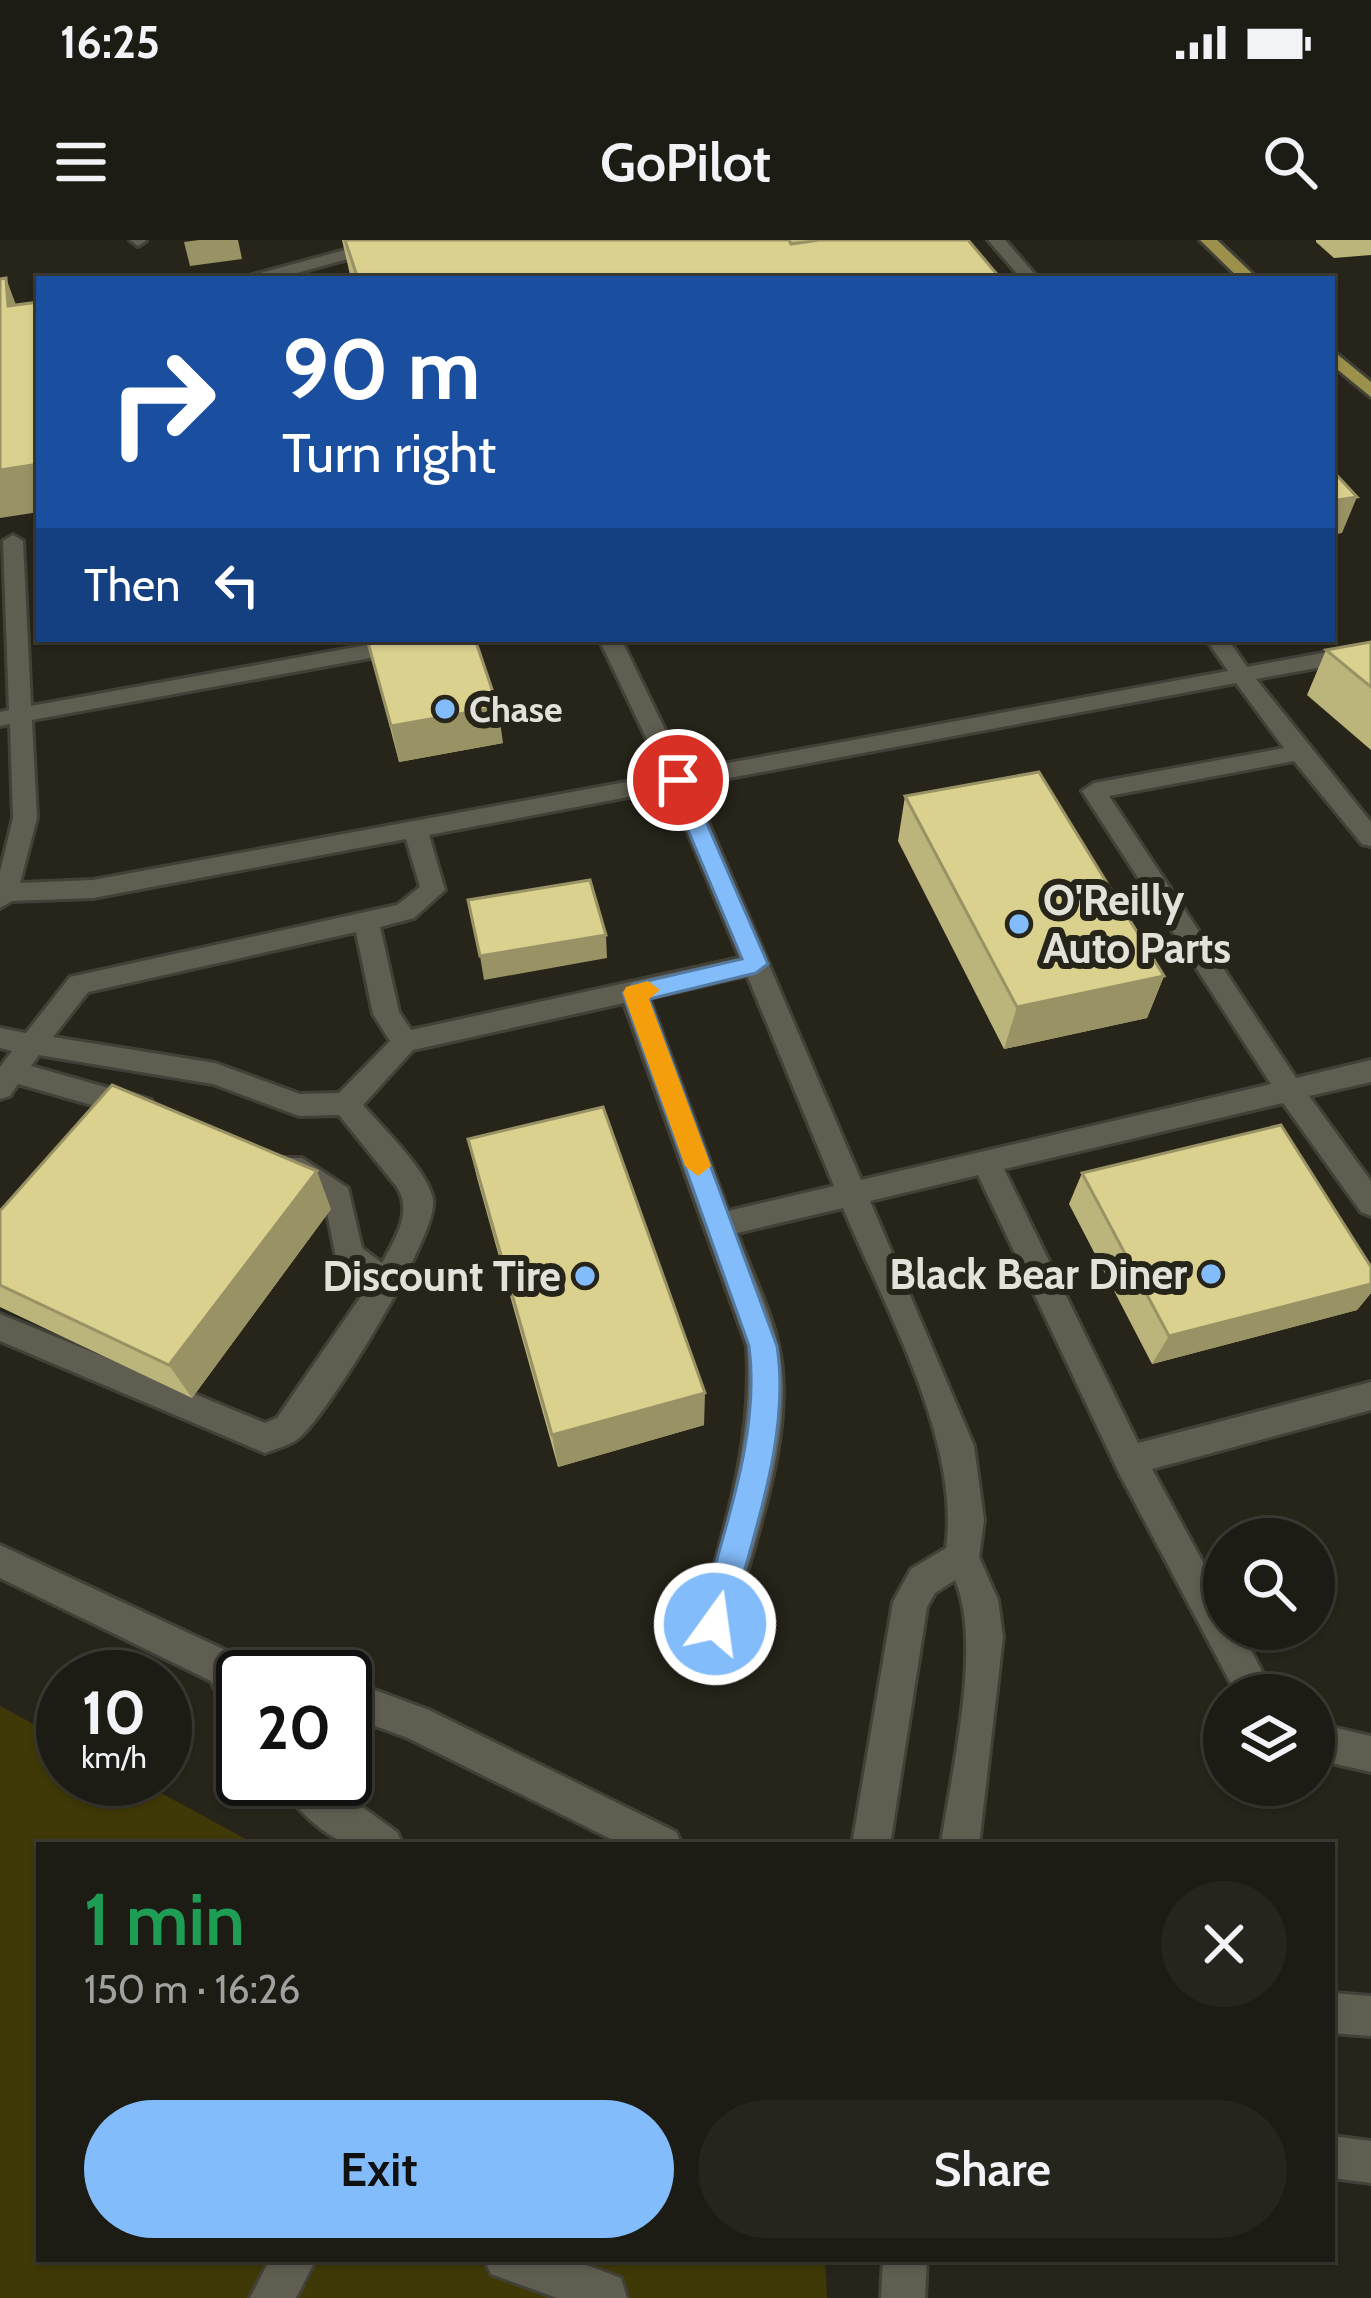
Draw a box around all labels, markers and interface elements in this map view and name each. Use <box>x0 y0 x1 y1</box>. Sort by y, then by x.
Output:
text: 16:25 <box>60 15 160 69</box>
icon: menu <box>48 129 114 195</box>
text: GoPilot <box>600 129 771 195</box>
icon: search <box>1257 129 1323 195</box>
text: 90 m <box>282 318 480 420</box>
icon: right <box>84 324 240 480</box>
text: Turn right <box>282 420 496 486</box>
icon: left <box>204 552 270 618</box>
text: Then <box>84 558 180 612</box>
place label: Chase <box>469 687 562 731</box>
marker: Chase <box>432 696 458 722</box>
pin <box>627 729 729 831</box>
icon: arrive <box>645 747 711 813</box>
place label: O'Reilly Auto Parts <box>1043 874 1231 974</box>
marker: O'Reilly Auto Parts <box>1006 911 1032 937</box>
place label: Black Bear Diner <box>889 1248 1187 1300</box>
place label: Discount Tire <box>322 1250 561 1302</box>
marker: Black Bear Diner <box>1198 1261 1224 1287</box>
marker: Discount Tire <box>572 1263 598 1289</box>
map controls <box>1203 1518 1335 1806</box>
button: search <box>1203 1518 1335 1650</box>
position arrow <box>652 1561 778 1687</box>
speed limit sign: 20 <box>216 1650 372 1806</box>
button: layers <box>1203 1674 1335 1806</box>
text: 10 <box>82 1676 146 1749</box>
text: km/h <box>81 1739 147 1776</box>
text: 1 min <box>84 1876 245 1963</box>
button: close <box>1161 1881 1287 2007</box>
text: 150 m · 16:26 <box>84 1965 300 2013</box>
button: Exit <box>84 2100 674 2238</box>
button: Share <box>698 2100 1287 2238</box>

